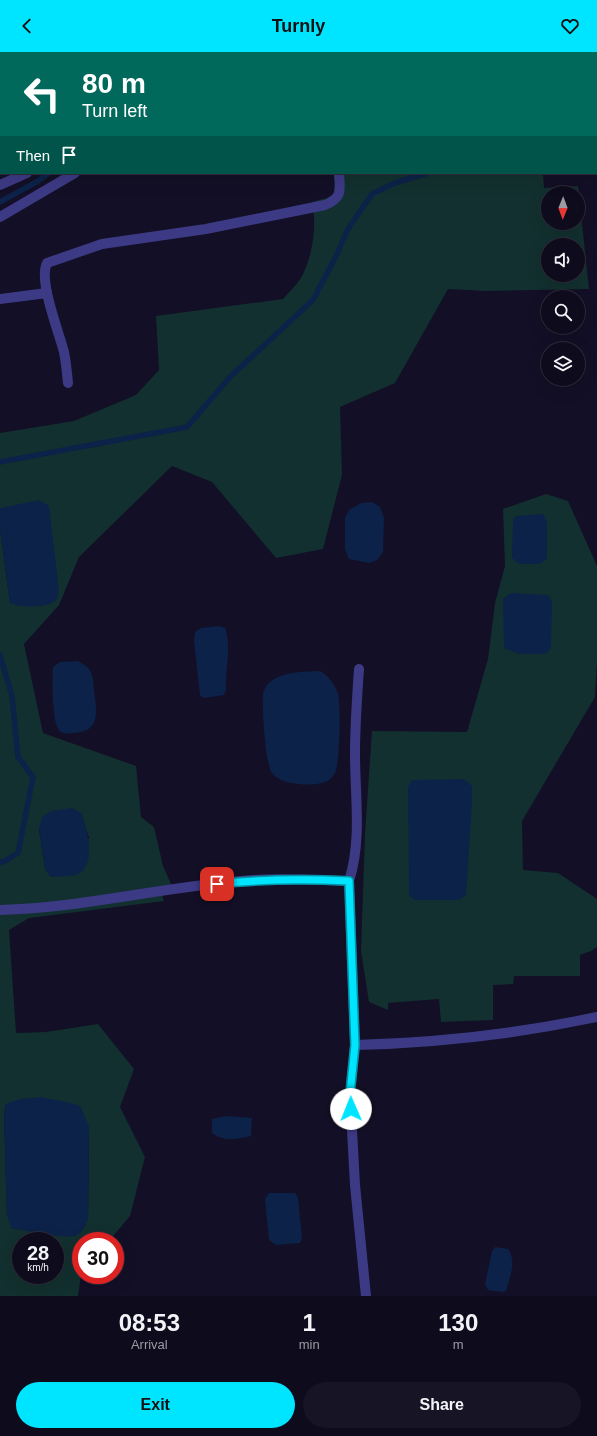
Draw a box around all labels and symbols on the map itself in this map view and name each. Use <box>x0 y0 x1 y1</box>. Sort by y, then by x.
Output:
north arrow <box>541 186 585 230</box>
pin <box>200 867 234 901</box>
position arrow <box>330 1088 372 1130</box>
speed limit sign: 30 <box>72 1232 124 1284</box>

